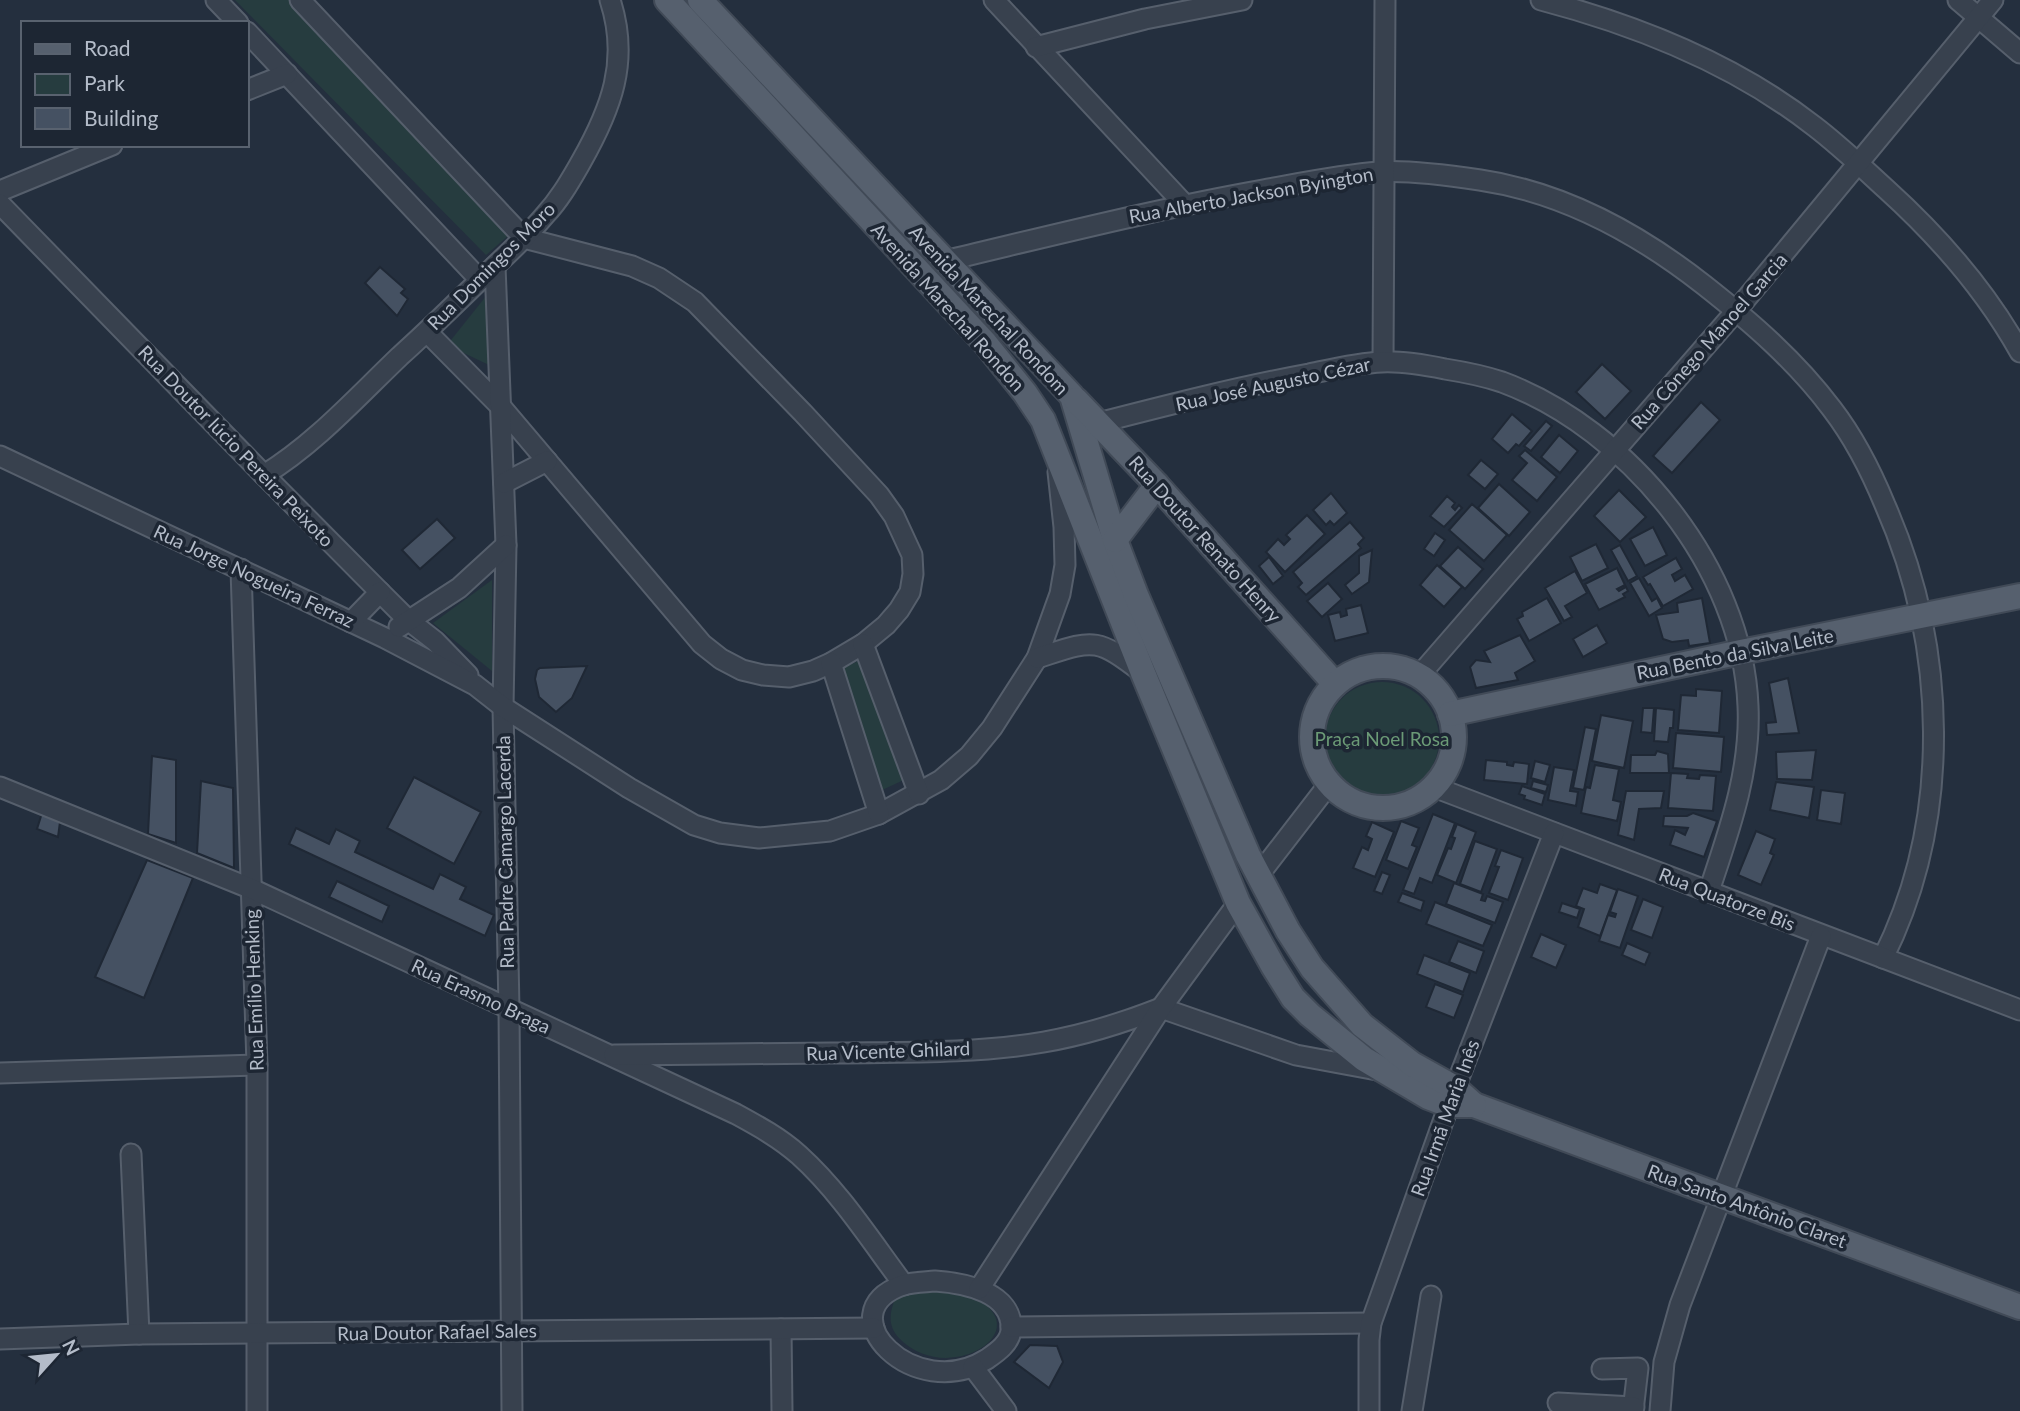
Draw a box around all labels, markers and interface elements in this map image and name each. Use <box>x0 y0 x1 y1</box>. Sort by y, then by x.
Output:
legend <box>21 21 248 147</box>
text: Road <box>84 35 131 60</box>
text: Park <box>84 70 125 95</box>
text: Building <box>84 105 159 130</box>
street label: Rua Alberto Jackson Byington <box>1127 162 1375 227</box>
street label: Rua Domingos Moro <box>422 197 559 334</box>
street label: Avenida Marechal Rondon <box>867 218 1030 395</box>
street label: Avenida Marechal Rondom <box>905 220 1074 399</box>
street label: Rua Cônego Manoel Garcia <box>1626 248 1791 434</box>
street label: Rua Doutor lúcio Pereira Peixoto <box>134 340 339 551</box>
street label: Rua José Augusto Cézar <box>1173 352 1373 415</box>
street label: Rua Doutor Renato Henry <box>1124 451 1286 627</box>
street label: Rua Jorge Nogueira Ferraz <box>150 519 358 632</box>
street label: Rua Bento da Silva Leite <box>1635 623 1835 684</box>
park label: Praça Noel Rosa <box>1315 727 1449 750</box>
street label: Rua Padre Camargo Lacerda <box>491 735 518 969</box>
street label: Rua Quatorze Bis <box>1656 862 1799 935</box>
street label: Rua Emílio Henking <box>239 909 268 1071</box>
street label: Rua Erasmo Braga <box>408 953 554 1038</box>
street label: Rua Vicente Ghilard <box>805 1036 970 1065</box>
street label: Rua Irmã Maria Inês <box>1405 1036 1484 1199</box>
street label: Rua Santo Antônio Claret <box>1645 1159 1850 1252</box>
street label: Rua Doutor Rafael Sales <box>337 1318 537 1345</box>
north arrow <box>21 1320 91 1390</box>
text: N <box>58 1335 85 1359</box>

